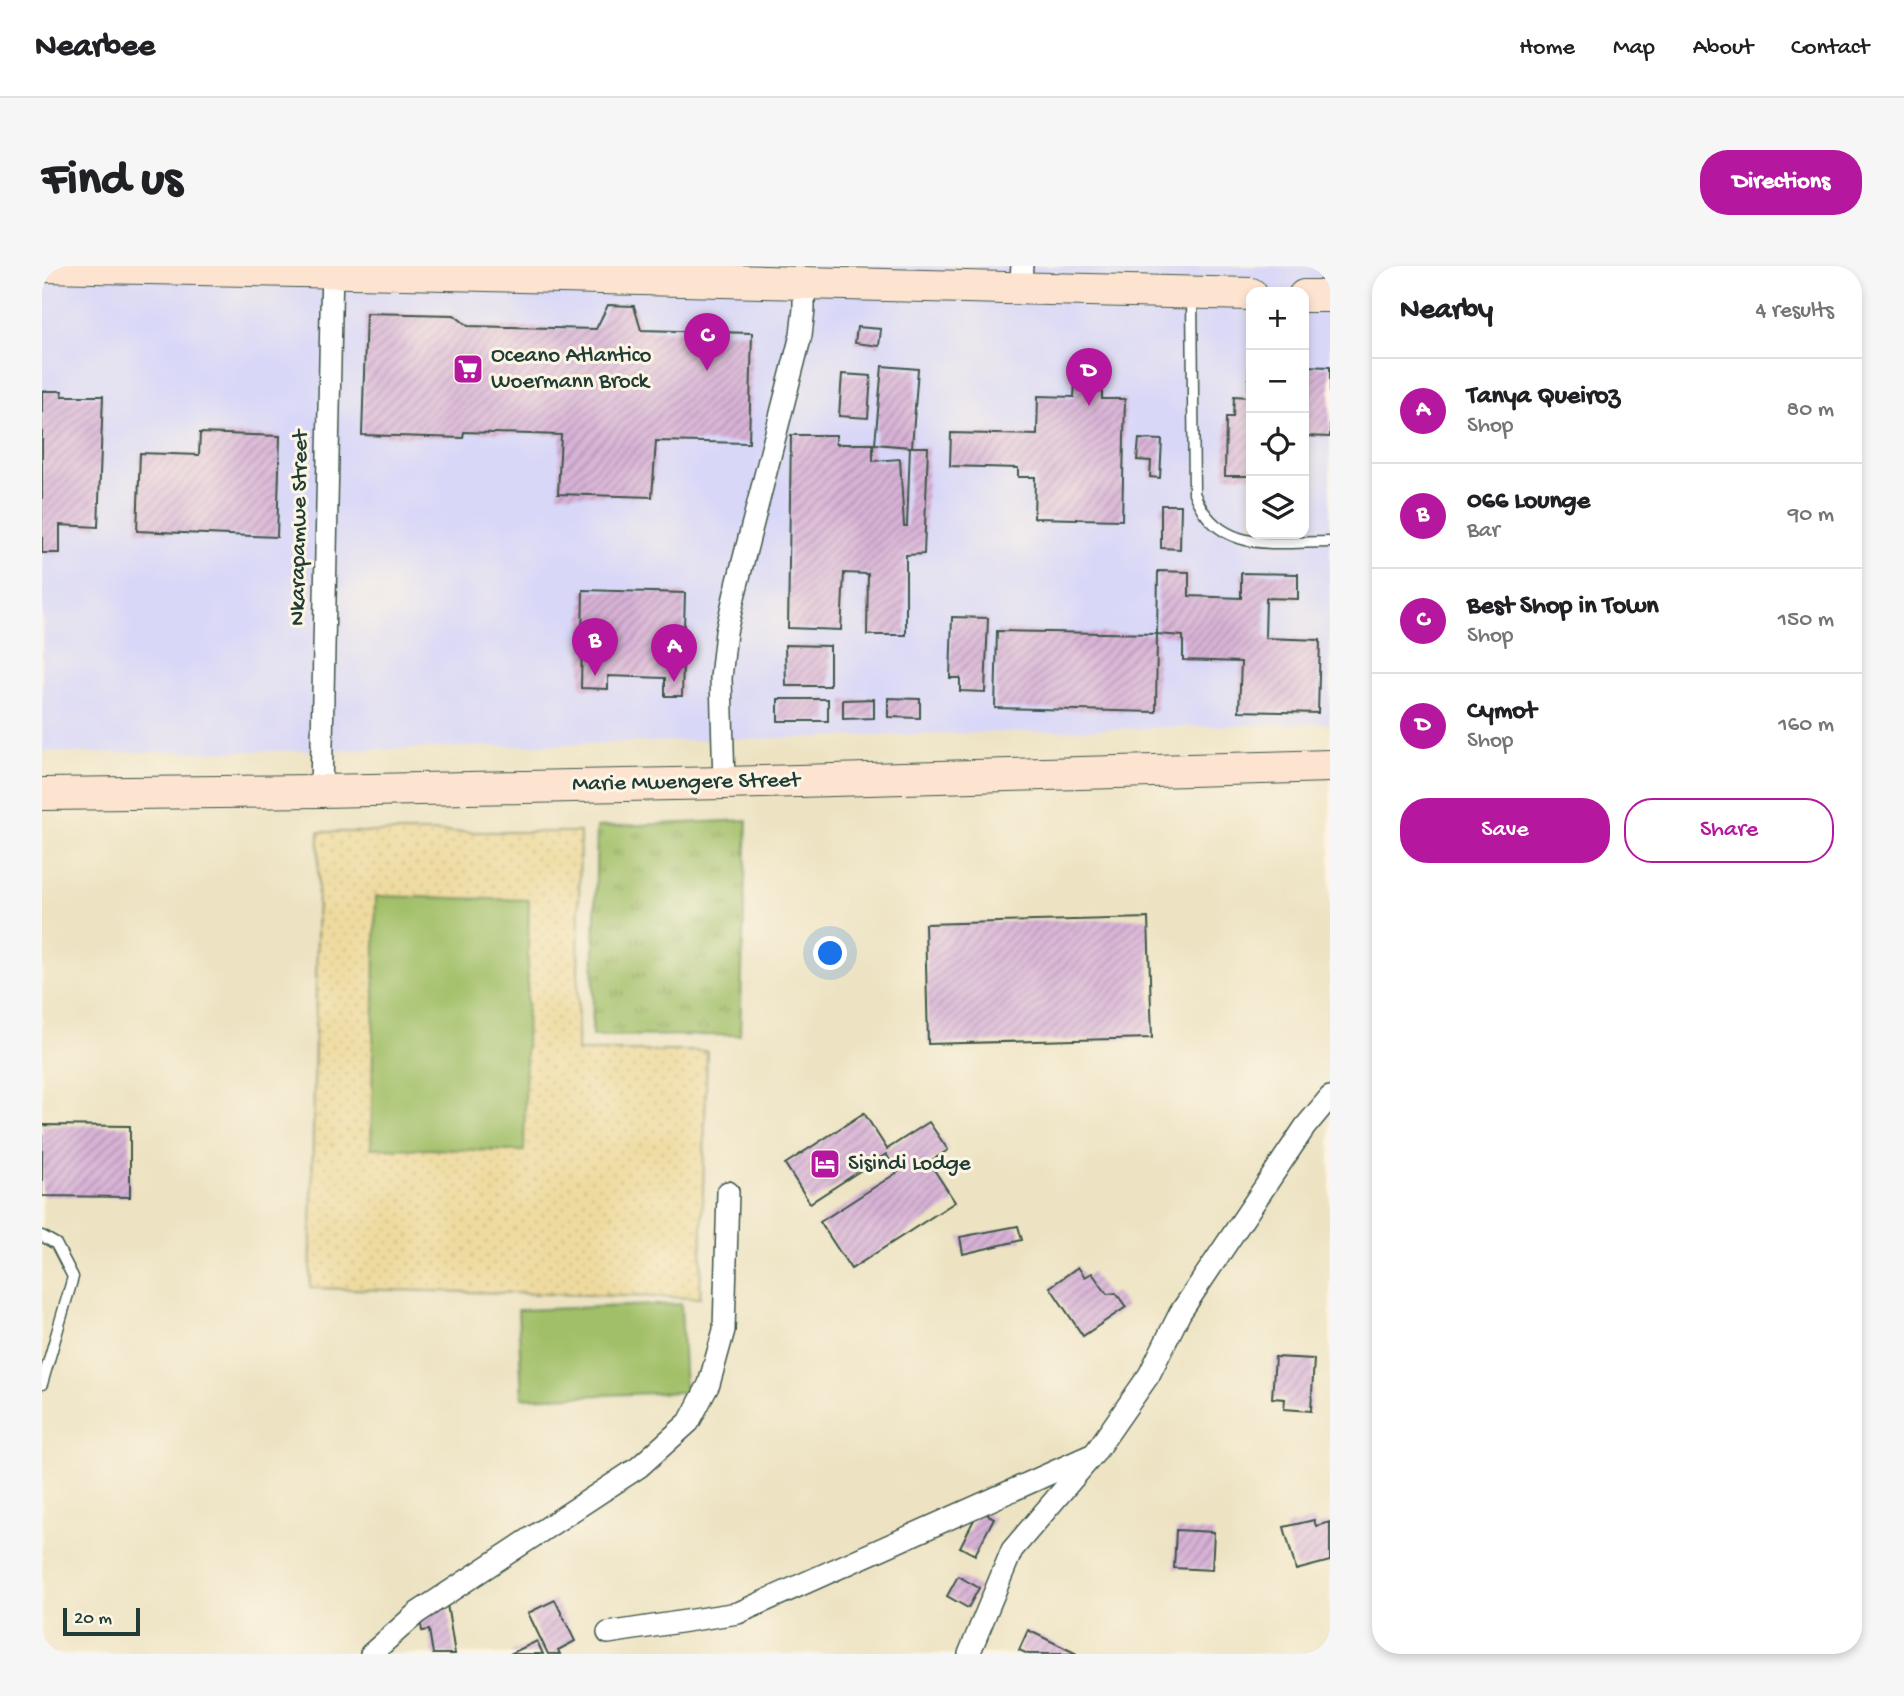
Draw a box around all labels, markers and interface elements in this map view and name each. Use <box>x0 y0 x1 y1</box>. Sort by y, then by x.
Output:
text: Nearbee <box>35 29 155 67</box>
text: Home <box>1519 34 1575 63</box>
text: Map <box>1613 34 1655 63</box>
text: About <box>1693 34 1753 63</box>
text: Contact <box>1791 34 1869 63</box>
button: Directions <box>1700 150 1862 215</box>
text: Find us <box>42 153 182 211</box>
map controls <box>1246 287 1309 539</box>
button: + <box>1246 287 1309 350</box>
text: Nearby <box>1400 294 1493 329</box>
text: 4 results <box>1755 298 1834 325</box>
pin: C <box>684 313 730 371</box>
place label: Oceano Atlantico Woermann Brock <box>491 343 652 396</box>
pin: D <box>1066 348 1112 406</box>
button: − <box>1246 350 1309 413</box>
supermarket icon: Oceano Atlantico Woermann Brock <box>451 352 485 386</box>
text: Tanya Queiroz <box>1467 382 1620 413</box>
text: A <box>1416 397 1430 424</box>
text: 80 m <box>1787 397 1834 424</box>
button: locate <box>1246 413 1309 476</box>
text: Shop <box>1467 413 1513 440</box>
street label: Nkarapamwe Street <box>285 428 315 626</box>
button: layers <box>1246 476 1309 539</box>
text: 066 Lounge <box>1467 487 1590 518</box>
text: B <box>1417 502 1429 529</box>
text: 90 m <box>1788 502 1834 529</box>
text: Bar <box>1467 518 1500 545</box>
text: Best Shop in Town <box>1467 592 1659 623</box>
text: C <box>1417 607 1429 634</box>
text: 150 m <box>1778 607 1834 634</box>
pin: B <box>572 618 618 676</box>
text: Shop <box>1467 623 1513 650</box>
pin: A <box>651 624 697 682</box>
text: Cymot <box>1467 697 1536 728</box>
text: D <box>1416 712 1431 739</box>
text: 160 m <box>1778 712 1834 739</box>
text: Shop <box>1467 728 1513 755</box>
street label: Marie Mwengere Street <box>572 767 802 798</box>
button: Save <box>1400 798 1610 863</box>
button: Share <box>1624 798 1834 863</box>
your location <box>813 936 847 970</box>
hotel icon: Sisindi Lodge <box>808 1147 842 1181</box>
place label: Sisindi Lodge <box>848 1151 972 1178</box>
scale bar <box>63 1605 140 1637</box>
text: 20 m <box>74 1608 112 1631</box>

